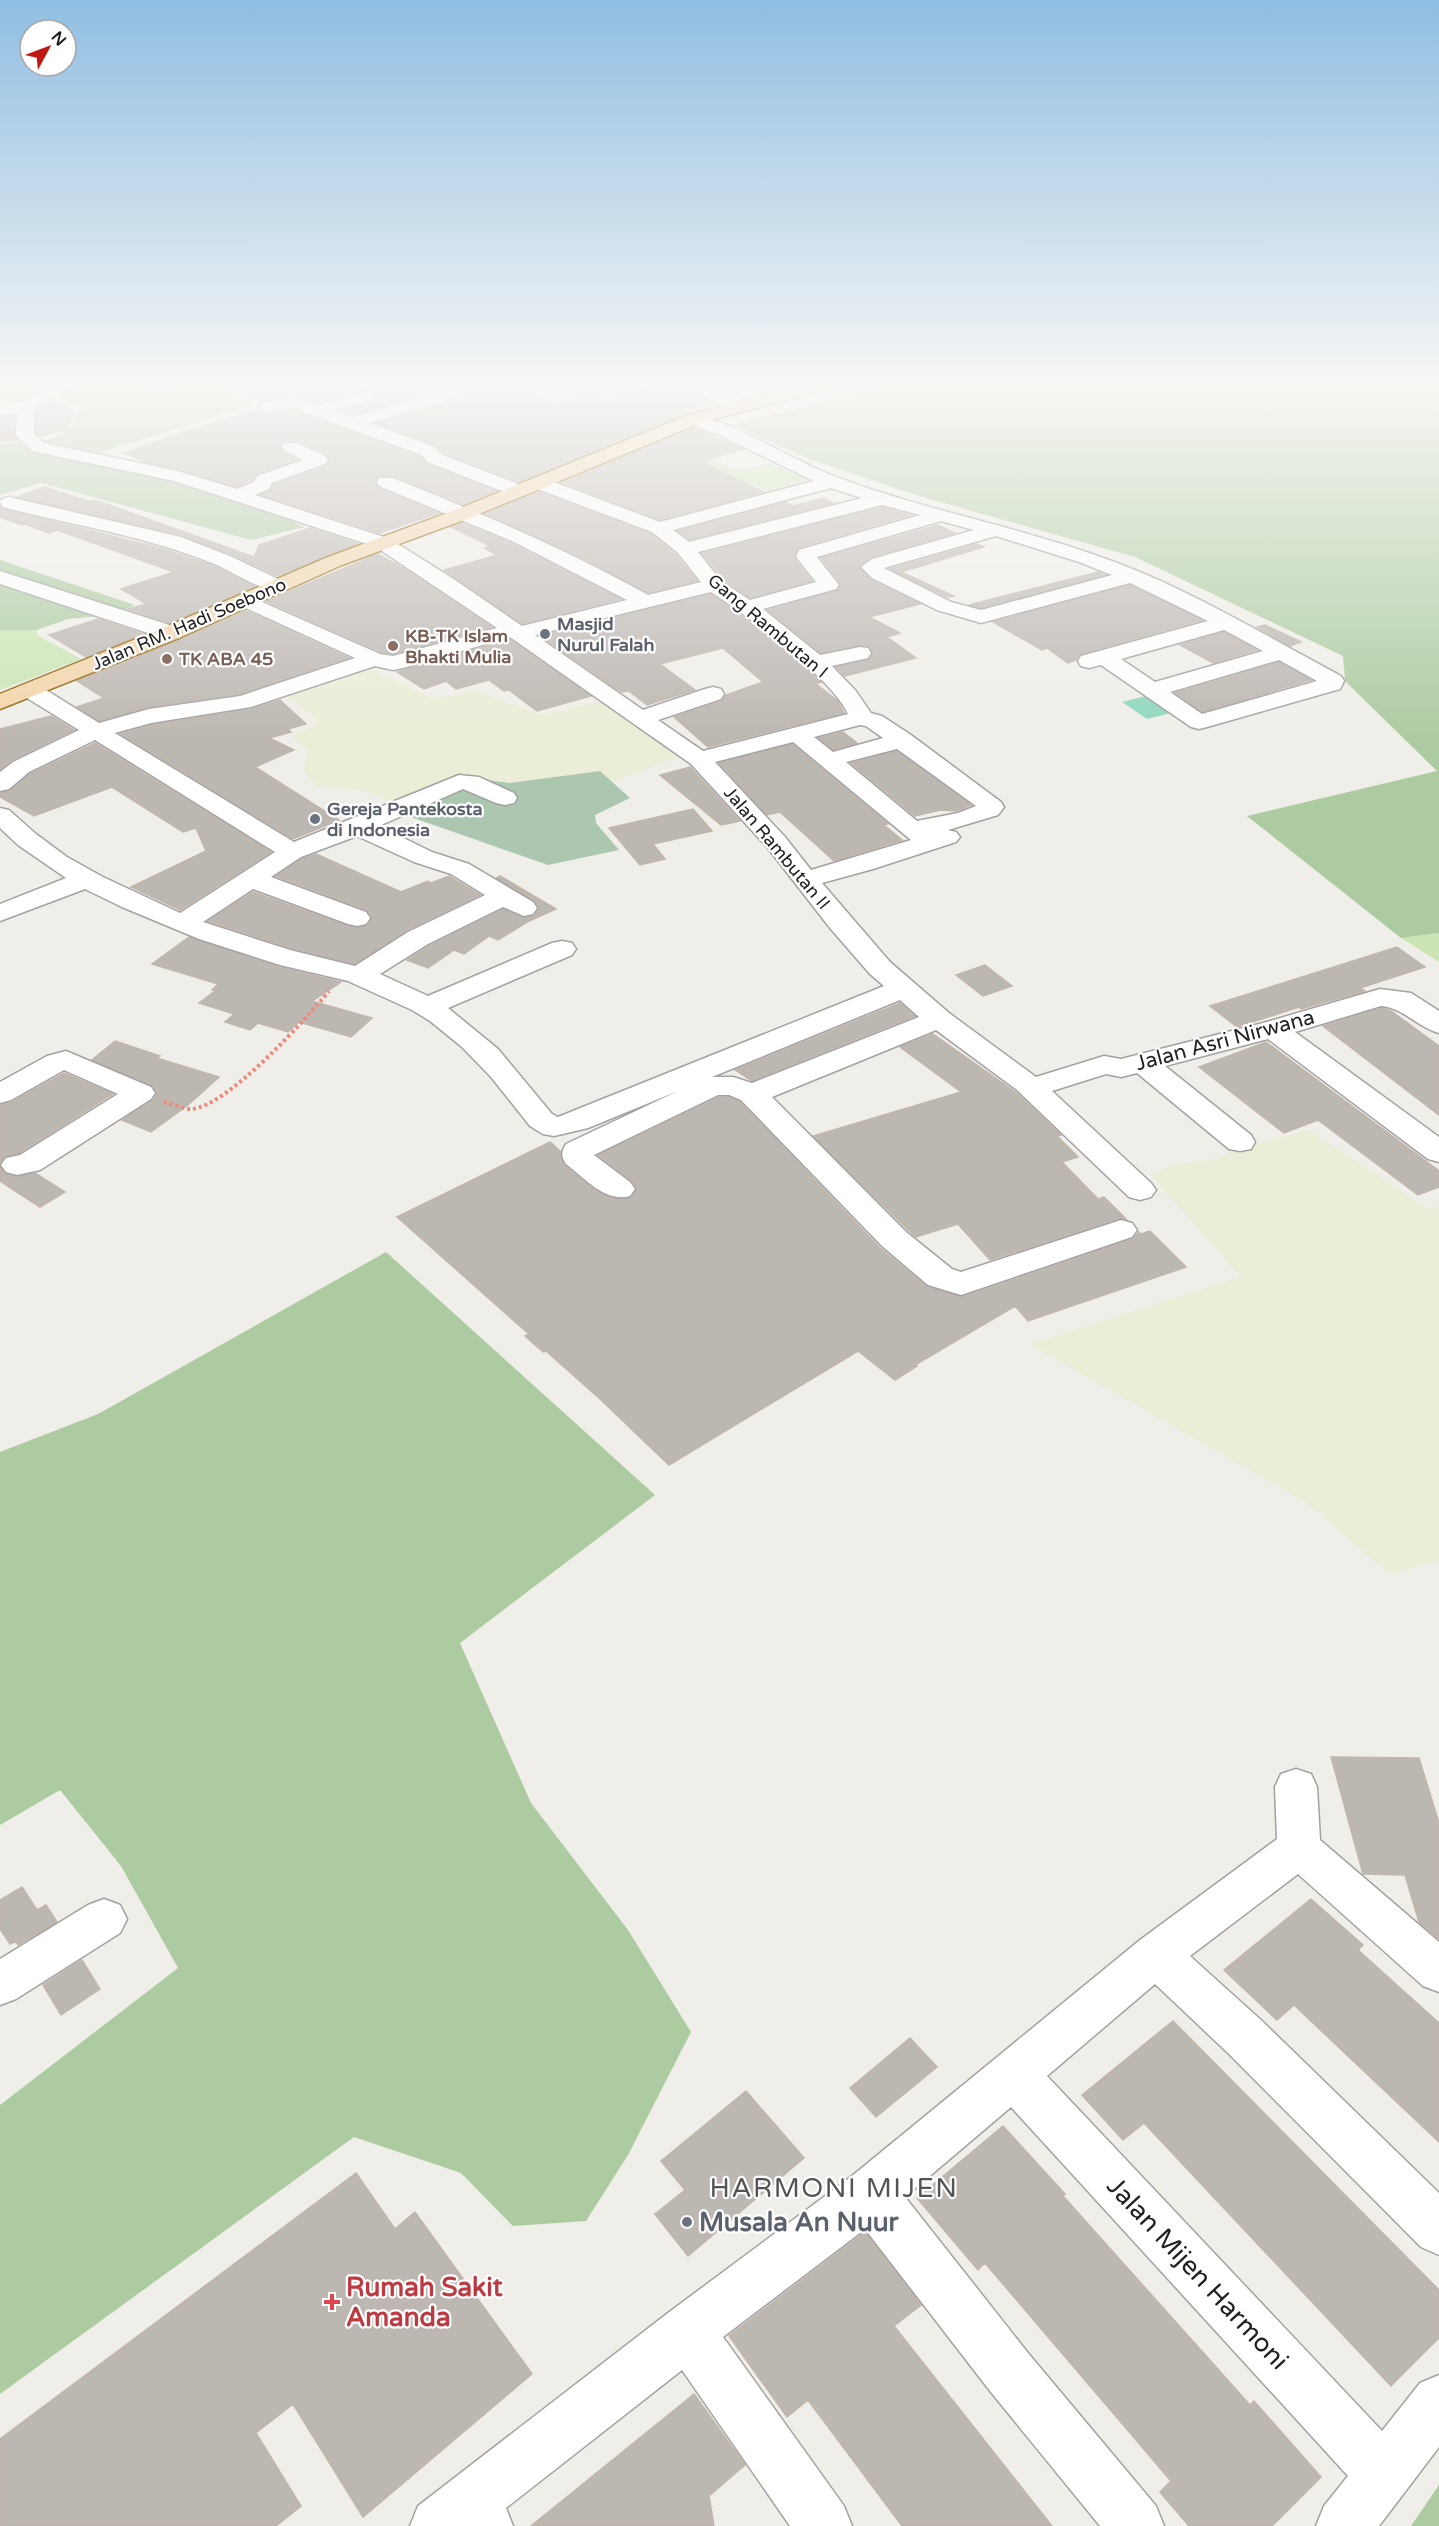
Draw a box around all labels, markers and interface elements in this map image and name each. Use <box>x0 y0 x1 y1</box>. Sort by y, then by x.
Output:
north arrow <box>18 18 78 78</box>
text: N <box>47 27 70 50</box>
street label: Gang Rambutan I <box>703 569 833 683</box>
street label: Jalan RM. Hadi Soebono <box>89 573 290 675</box>
place label: Masjid Nurul Falah <box>557 613 654 656</box>
place label: KB-TK Islam Bhakti Mulia <box>405 625 511 668</box>
marker: Masjid Nurul Falah <box>538 627 552 641</box>
marker: KB-TK Islam Bhakti Mulia <box>386 639 400 653</box>
place label: TK ABA 45 <box>178 648 273 670</box>
marker: TK ABA 45 <box>160 652 174 666</box>
street label: Jalan Rambutan II <box>719 782 835 914</box>
place label: Gereja Pantekosta di Indonesia <box>327 798 483 841</box>
marker: Gereja Pantekosta di Indonesia <box>308 812 322 826</box>
street label: Jalan Asri Nirwana <box>1133 1005 1317 1076</box>
street label: Jalan Mijen Harmoni <box>1100 2171 1295 2376</box>
district label: HARMONI MIJEN <box>710 2172 958 2205</box>
place label: Musala An Nuur <box>699 2207 900 2238</box>
marker: Musala An Nuur <box>680 2215 694 2229</box>
place label: Rumah Sakit Amanda <box>346 2272 503 2333</box>
marker: Rumah Sakit Amanda <box>323 2293 341 2311</box>

